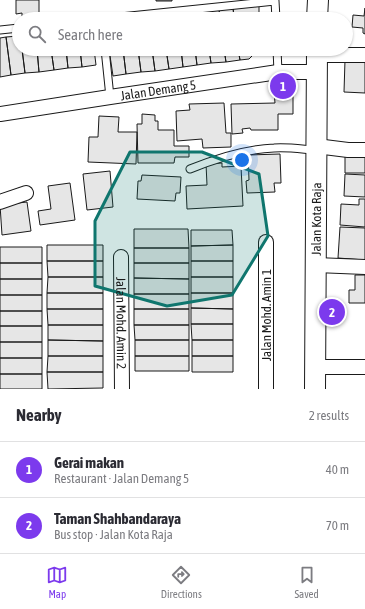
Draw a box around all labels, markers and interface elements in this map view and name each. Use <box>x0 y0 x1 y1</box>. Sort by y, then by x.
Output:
search box <box>12 12 353 56</box>
icon: search <box>26 23 48 45</box>
text: Search here <box>58 26 123 43</box>
pin: 1 <box>270 71 296 101</box>
street label: Jalan Demang 5 <box>119 77 197 103</box>
your location <box>232 150 252 170</box>
street label: Jalan Kota Raja <box>308 182 324 256</box>
street label: Jalan Mohd. Amin 1 <box>259 269 274 361</box>
street label: Jalan Mohd. Amin 2 <box>114 277 129 369</box>
pin: 2 <box>319 297 345 327</box>
text: Nearby <box>16 405 62 425</box>
text: 2 results <box>309 408 349 423</box>
text: Gerai makan <box>54 454 124 471</box>
text: 1 <box>26 462 32 477</box>
text: 40 m <box>326 462 349 477</box>
text: Restaurant · Jalan Demang 5 <box>54 471 189 486</box>
text: Taman Shahbandaraya <box>54 510 181 527</box>
text: 2 <box>26 518 32 533</box>
text: 70 m <box>326 518 349 533</box>
text: Bus stop · Jalan Kota Raja <box>54 527 173 542</box>
tab: Map <box>46 564 68 600</box>
tab: Directions <box>161 564 202 600</box>
tab: Saved <box>294 564 319 600</box>

